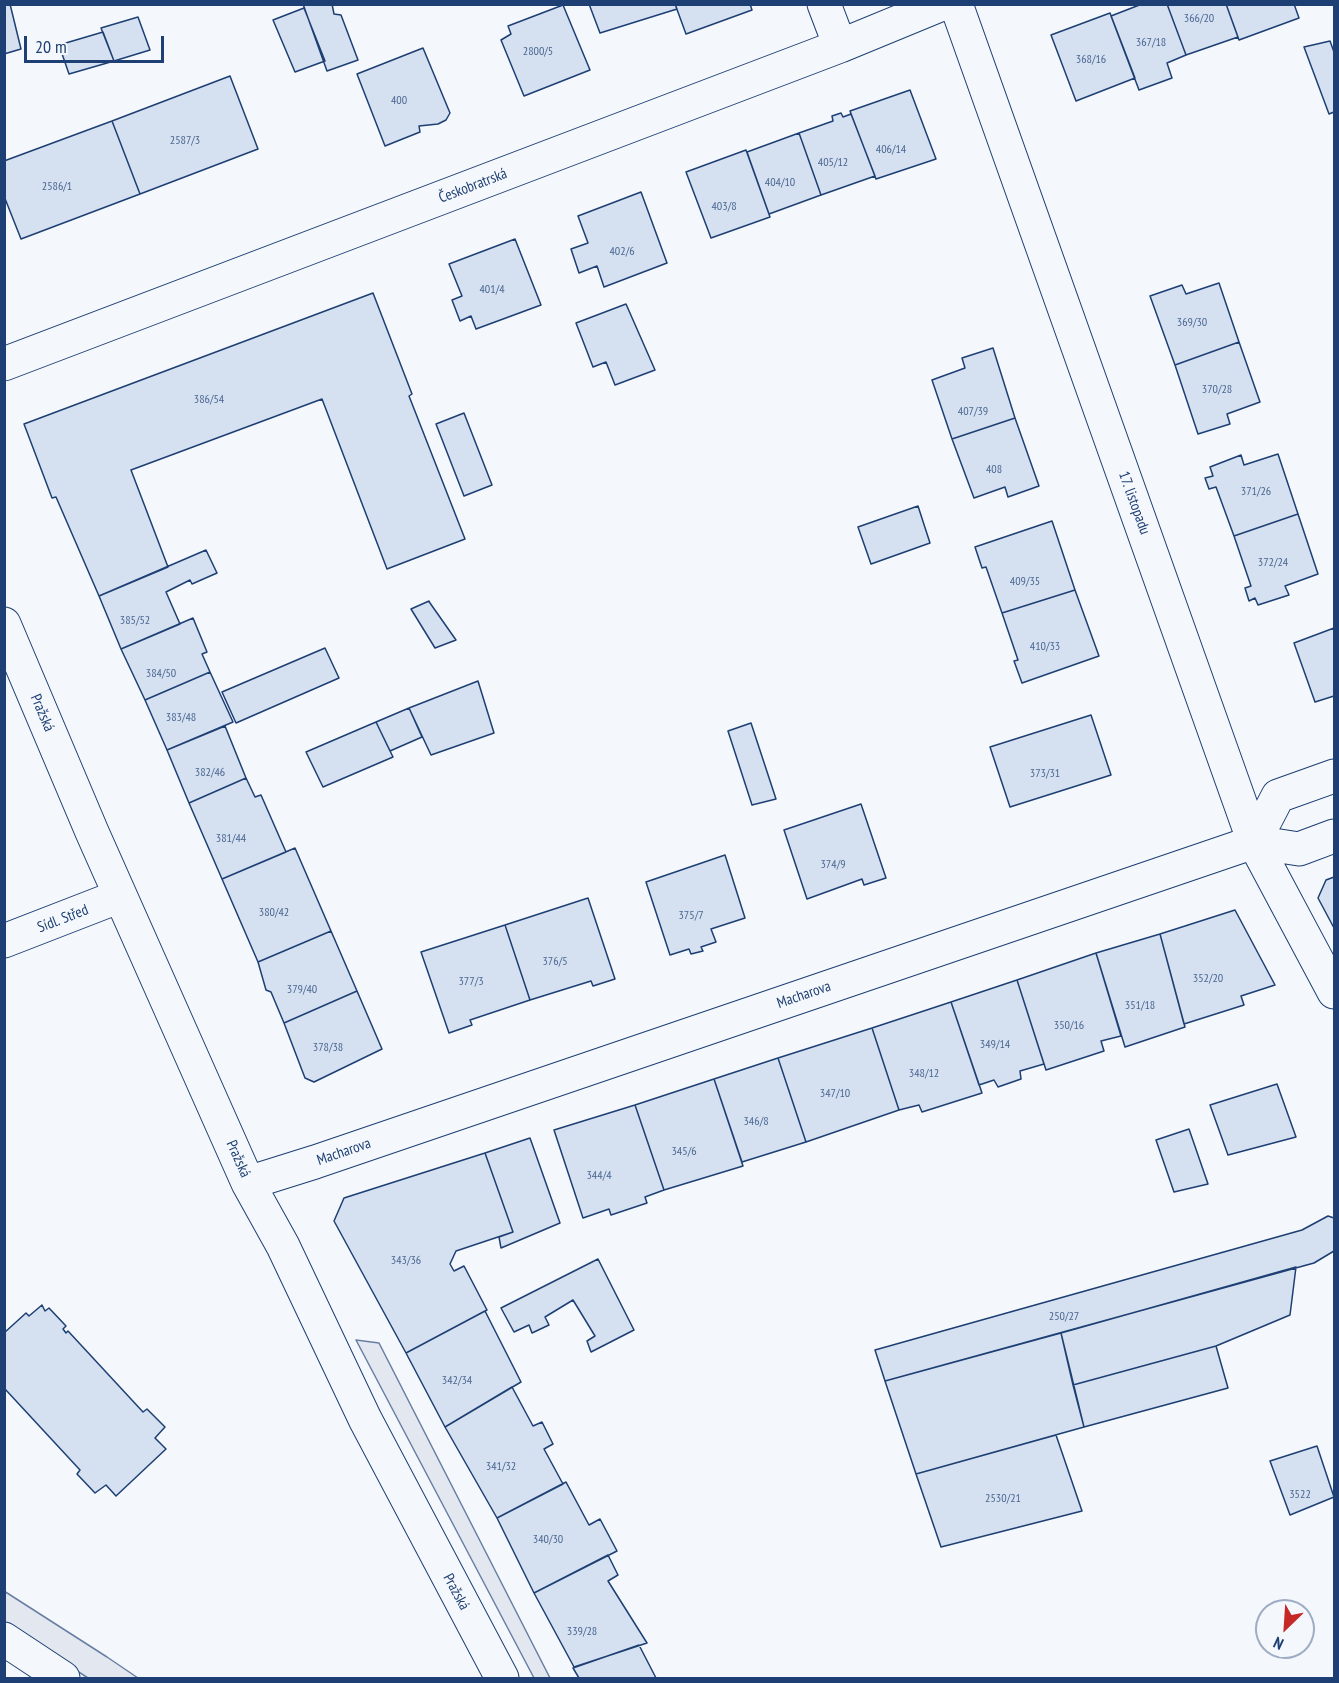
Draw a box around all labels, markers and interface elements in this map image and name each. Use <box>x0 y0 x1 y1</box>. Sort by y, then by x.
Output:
house number: 366/20 <box>1184 12 1214 26</box>
scale bar <box>27 24 166 62</box>
text: 20 m <box>35 35 67 58</box>
house number: 367/18 <box>1136 36 1166 50</box>
house number: 2800/5 <box>523 45 553 59</box>
house number: 368/16 <box>1076 53 1106 67</box>
house number: 400 <box>391 94 407 108</box>
house number: 2587/3 <box>170 134 200 148</box>
house number: 406/14 <box>876 143 906 157</box>
house number: 405/12 <box>818 156 848 170</box>
street label: Českobratrská <box>436 165 510 207</box>
house number: 404/10 <box>765 176 795 190</box>
house number: 2586/1 <box>42 180 72 194</box>
house number: 403/8 <box>711 200 737 214</box>
house number: 402/6 <box>609 245 635 259</box>
house number: 401/4 <box>479 283 505 297</box>
house number: 369/30 <box>1177 316 1207 330</box>
house number: 370/28 <box>1202 383 1232 397</box>
house number: 386/54 <box>194 393 224 407</box>
house number: 407/39 <box>958 405 988 419</box>
house number: 408 <box>986 463 1002 477</box>
street label: 17. listopadu <box>1114 469 1154 537</box>
house number: 371/26 <box>1241 485 1271 499</box>
house number: 372/24 <box>1258 556 1288 570</box>
house number: 409/35 <box>1010 575 1040 589</box>
house number: 385/52 <box>120 614 150 628</box>
house number: 410/33 <box>1030 640 1060 654</box>
house number: 384/50 <box>146 667 176 681</box>
street label: Pražská <box>26 692 58 734</box>
house number: 383/48 <box>166 711 196 725</box>
house number: 382/46 <box>195 766 225 780</box>
house number: 373/31 <box>1030 767 1060 781</box>
house number: 381/44 <box>216 832 246 846</box>
house number: 374/9 <box>820 858 846 872</box>
street label: Sídl. Střed <box>35 901 91 937</box>
house number: 380/42 <box>259 906 289 920</box>
house number: 375/7 <box>678 909 704 923</box>
house number: 376/5 <box>542 955 568 969</box>
house number: 352/20 <box>1193 972 1223 986</box>
house number: 377/3 <box>458 975 484 989</box>
street label: Macharova <box>775 977 833 1013</box>
house number: 379/40 <box>287 983 317 997</box>
house number: 351/18 <box>1125 999 1155 1013</box>
house number: 350/16 <box>1054 1019 1084 1033</box>
house number: 349/14 <box>980 1038 1010 1052</box>
house number: 378/38 <box>313 1041 343 1055</box>
house number: 348/12 <box>909 1067 939 1081</box>
house number: 347/10 <box>820 1087 850 1101</box>
house number: 346/8 <box>743 1115 769 1129</box>
street label: Macharova <box>315 1134 373 1170</box>
street label: Pražská <box>222 1138 254 1180</box>
house number: 345/6 <box>671 1145 697 1159</box>
house number: 344/4 <box>586 1169 612 1183</box>
house number: 343/36 <box>391 1254 421 1268</box>
house number: 250/27 <box>1049 1310 1079 1324</box>
house number: 342/34 <box>442 1374 472 1388</box>
house number: 341/32 <box>486 1460 516 1474</box>
house number: 3522 <box>1289 1488 1311 1502</box>
house number: 2530/21 <box>985 1492 1021 1506</box>
house number: 340/30 <box>533 1533 563 1547</box>
street label: Pražská <box>439 1571 473 1613</box>
north arrow <box>1255 1599 1315 1659</box>
house number: 339/28 <box>567 1625 597 1639</box>
text: N <box>1270 1633 1286 1654</box>

